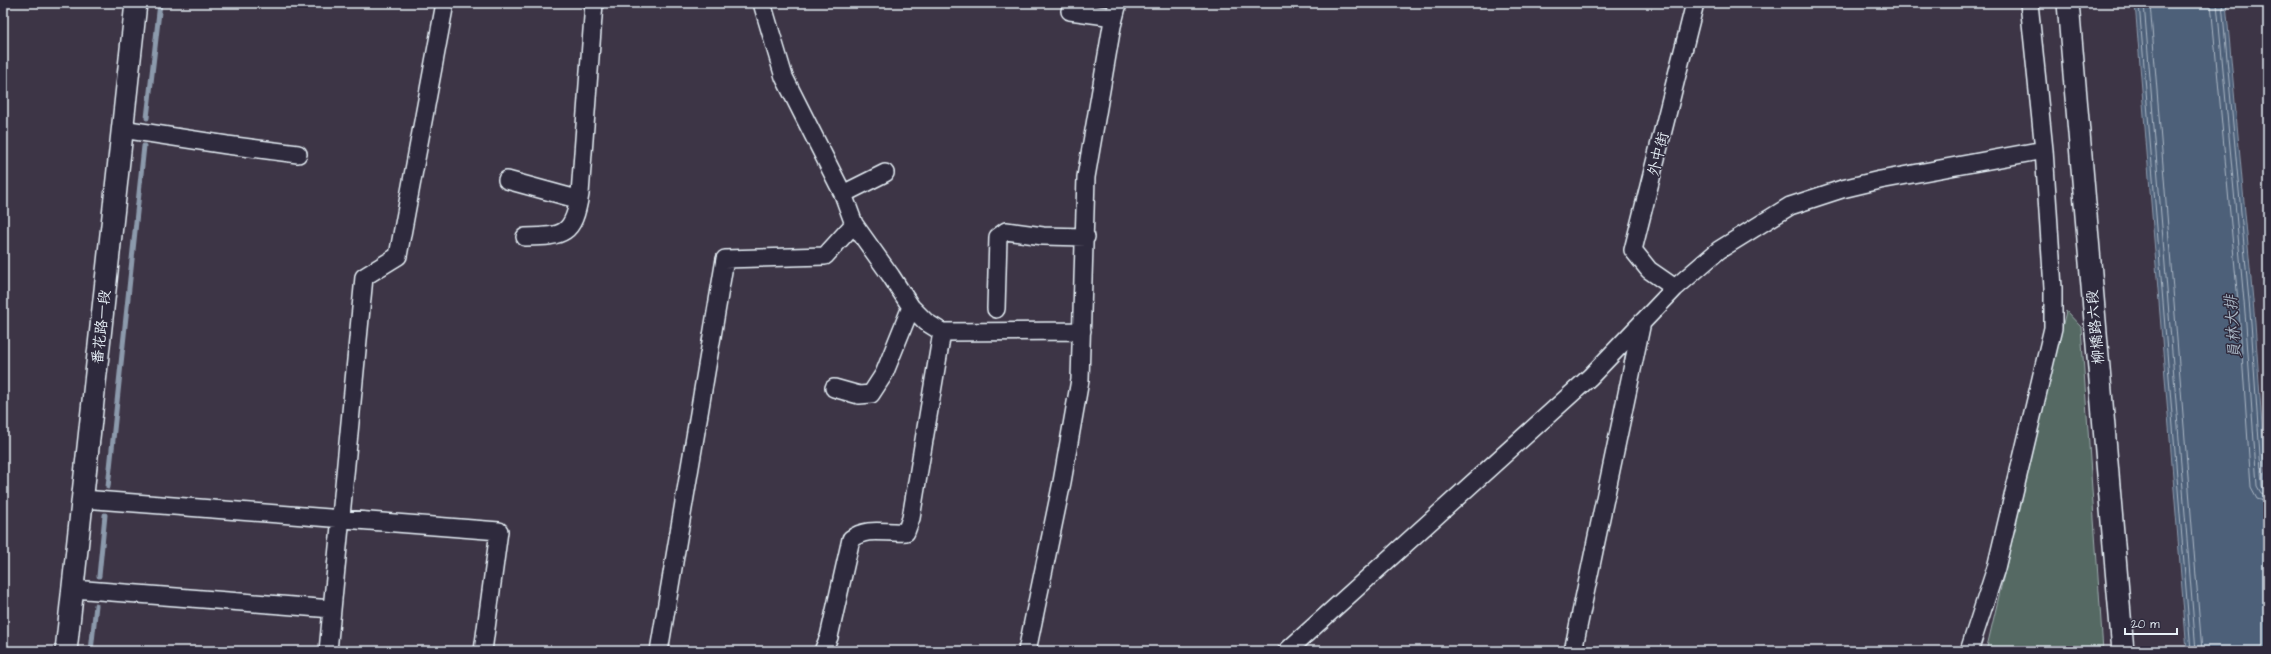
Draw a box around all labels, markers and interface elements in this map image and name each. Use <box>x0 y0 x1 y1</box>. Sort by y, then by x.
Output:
street label: 外中街 <box>1643 130 1674 179</box>
street label: 番花路一段 <box>87 289 116 365</box>
street label: 柳橋路六段 <box>2082 289 2109 365</box>
water label: 員林大排 <box>2220 292 2246 360</box>
scale bar <box>2125 610 2177 636</box>
text: 20 m <box>2131 616 2160 633</box>

